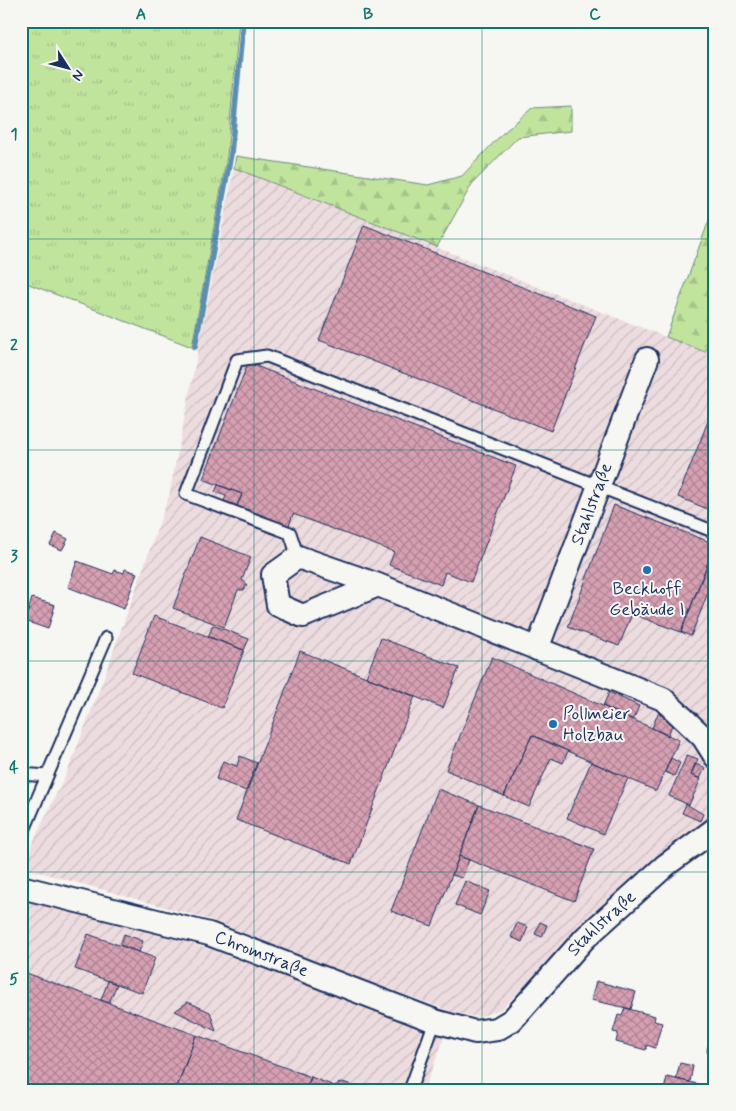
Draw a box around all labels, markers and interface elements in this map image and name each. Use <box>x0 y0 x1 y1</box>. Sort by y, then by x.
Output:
text: A <box>136 4 146 25</box>
text: B <box>363 4 373 25</box>
text: C <box>589 4 601 25</box>
north arrow <box>42 42 92 92</box>
text: N <box>68 66 88 84</box>
text: 1 <box>10 124 18 145</box>
text: 2 <box>10 335 18 356</box>
street label: Stahlstraße <box>565 459 619 549</box>
text: 3 <box>10 546 18 567</box>
marker: Beckhoff Gebäude I <box>641 564 653 576</box>
place label: Beckhoff Gebäude I <box>609 577 685 622</box>
place label: Pollmeier Holzbau <box>563 702 631 747</box>
marker: Pollmeier Holzbau <box>547 718 559 730</box>
text: 4 <box>9 757 19 778</box>
street label: Stahlstraße <box>562 885 642 962</box>
street label: Chromstraße <box>211 925 312 983</box>
text: 5 <box>9 969 19 990</box>

